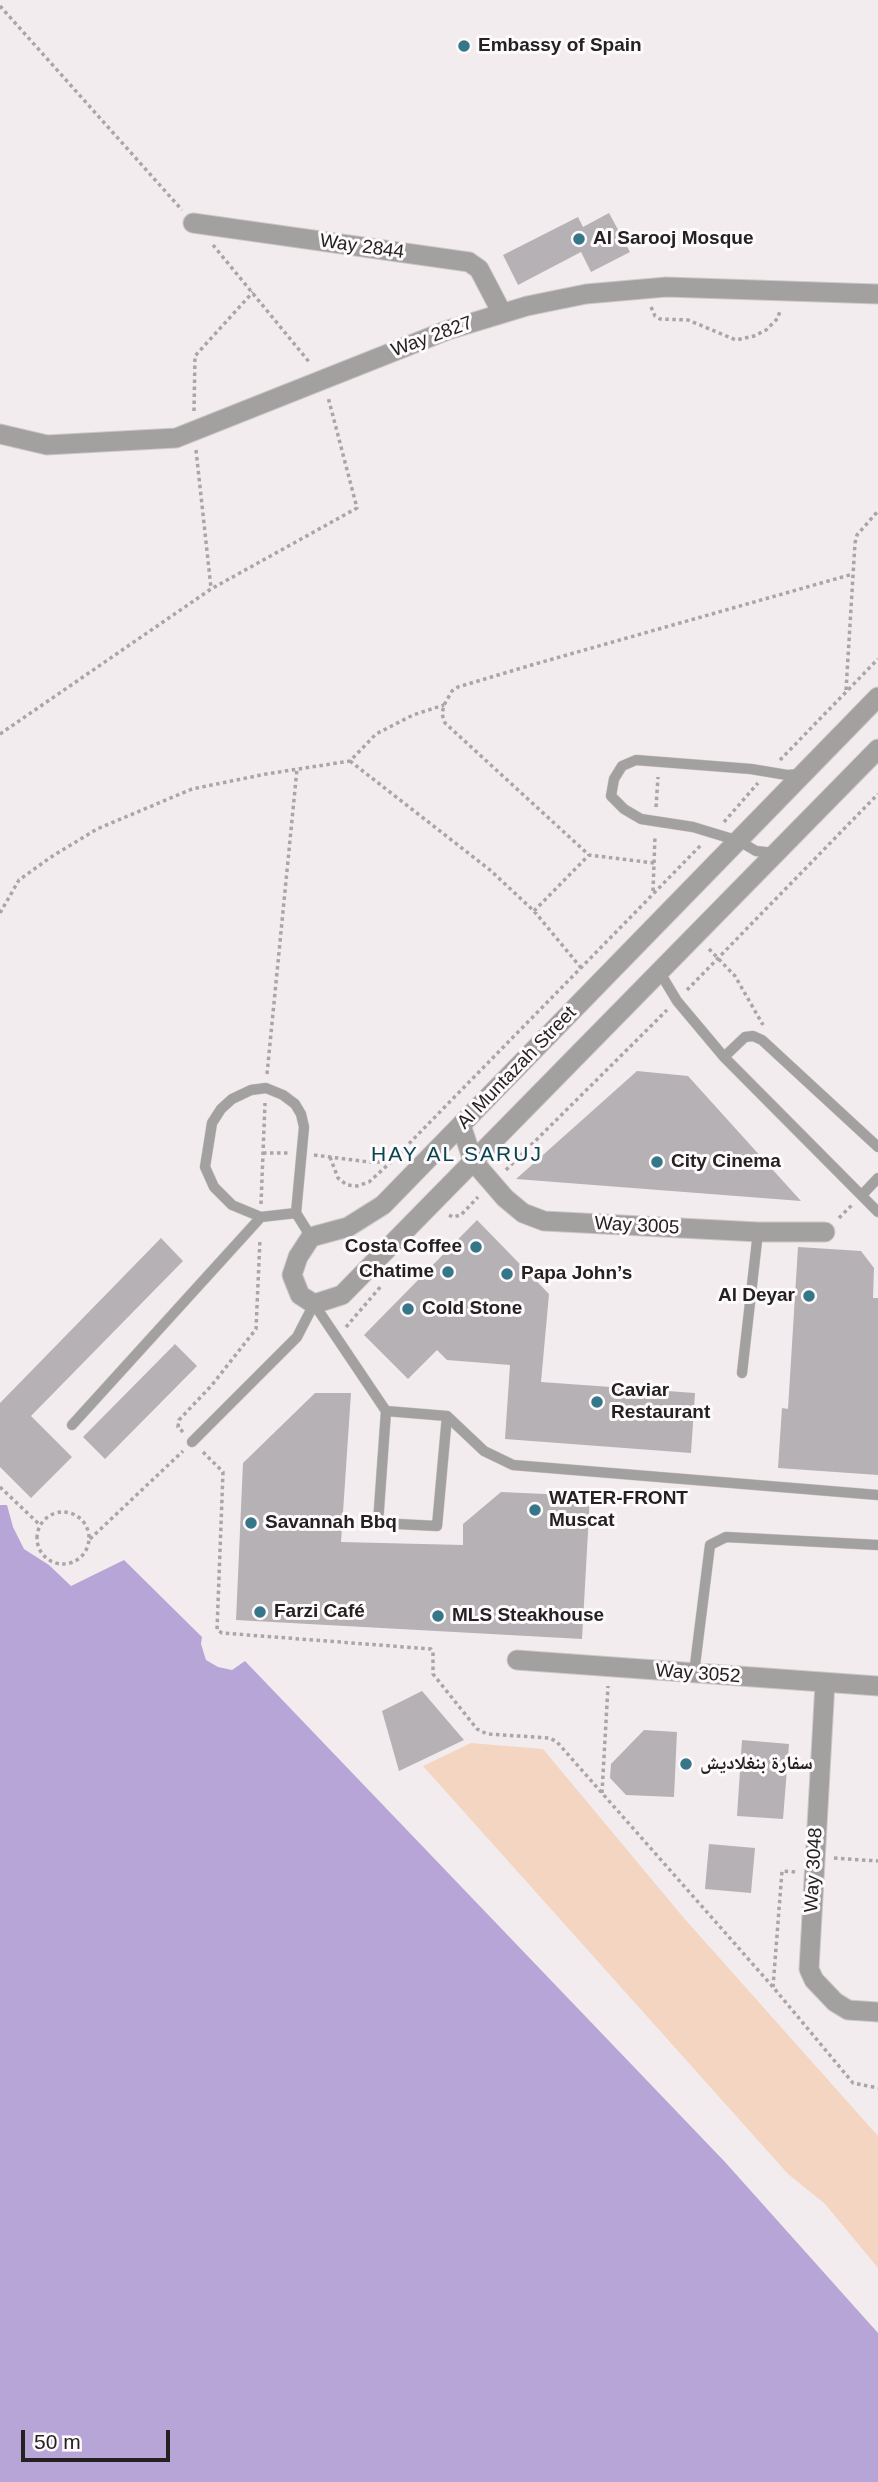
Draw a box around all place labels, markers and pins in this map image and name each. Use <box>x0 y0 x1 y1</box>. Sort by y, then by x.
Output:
place label: Embassy of Spain <box>478 35 642 57</box>
marker: Embassy of Spain <box>456 38 472 54</box>
place label: Al Sarooj Mosque <box>593 228 753 250</box>
marker: Al Sarooj Mosque <box>571 231 587 247</box>
place label: City Cinema <box>671 1151 781 1173</box>
marker: City Cinema <box>649 1154 665 1170</box>
place label: Costa Coffee <box>345 1236 462 1258</box>
marker: Costa Coffee <box>468 1239 484 1255</box>
place label: Chatime <box>359 1261 434 1283</box>
place label: Papa John’s <box>521 1263 632 1285</box>
marker: Chatime <box>440 1264 456 1280</box>
marker: Papa John’s <box>499 1266 515 1282</box>
place label: Al Deyar <box>718 1285 795 1307</box>
marker: Al Deyar <box>801 1288 817 1304</box>
place label: Cold Stone <box>422 1298 522 1320</box>
marker: Cold Stone <box>400 1301 416 1317</box>
place label: Caviar Restaurant <box>611 1380 710 1424</box>
marker: Caviar Restaurant <box>589 1394 605 1410</box>
place label: WATER-FRONT Muscat <box>549 1488 688 1532</box>
marker: WATER-FRONT Muscat <box>527 1502 543 1518</box>
place label: Savannah Bbq <box>265 1512 397 1534</box>
marker: Savannah Bbq <box>243 1515 259 1531</box>
place label: Farzi Café <box>274 1601 365 1623</box>
marker: Farzi Café <box>252 1604 268 1620</box>
place label: MLS Steakhouse <box>452 1605 604 1627</box>
marker: MLS Steakhouse <box>430 1608 446 1624</box>
place label: سفارة بنغلاديش <box>700 1753 813 1775</box>
marker: سفارة بنغلاديش <box>678 1756 694 1772</box>

